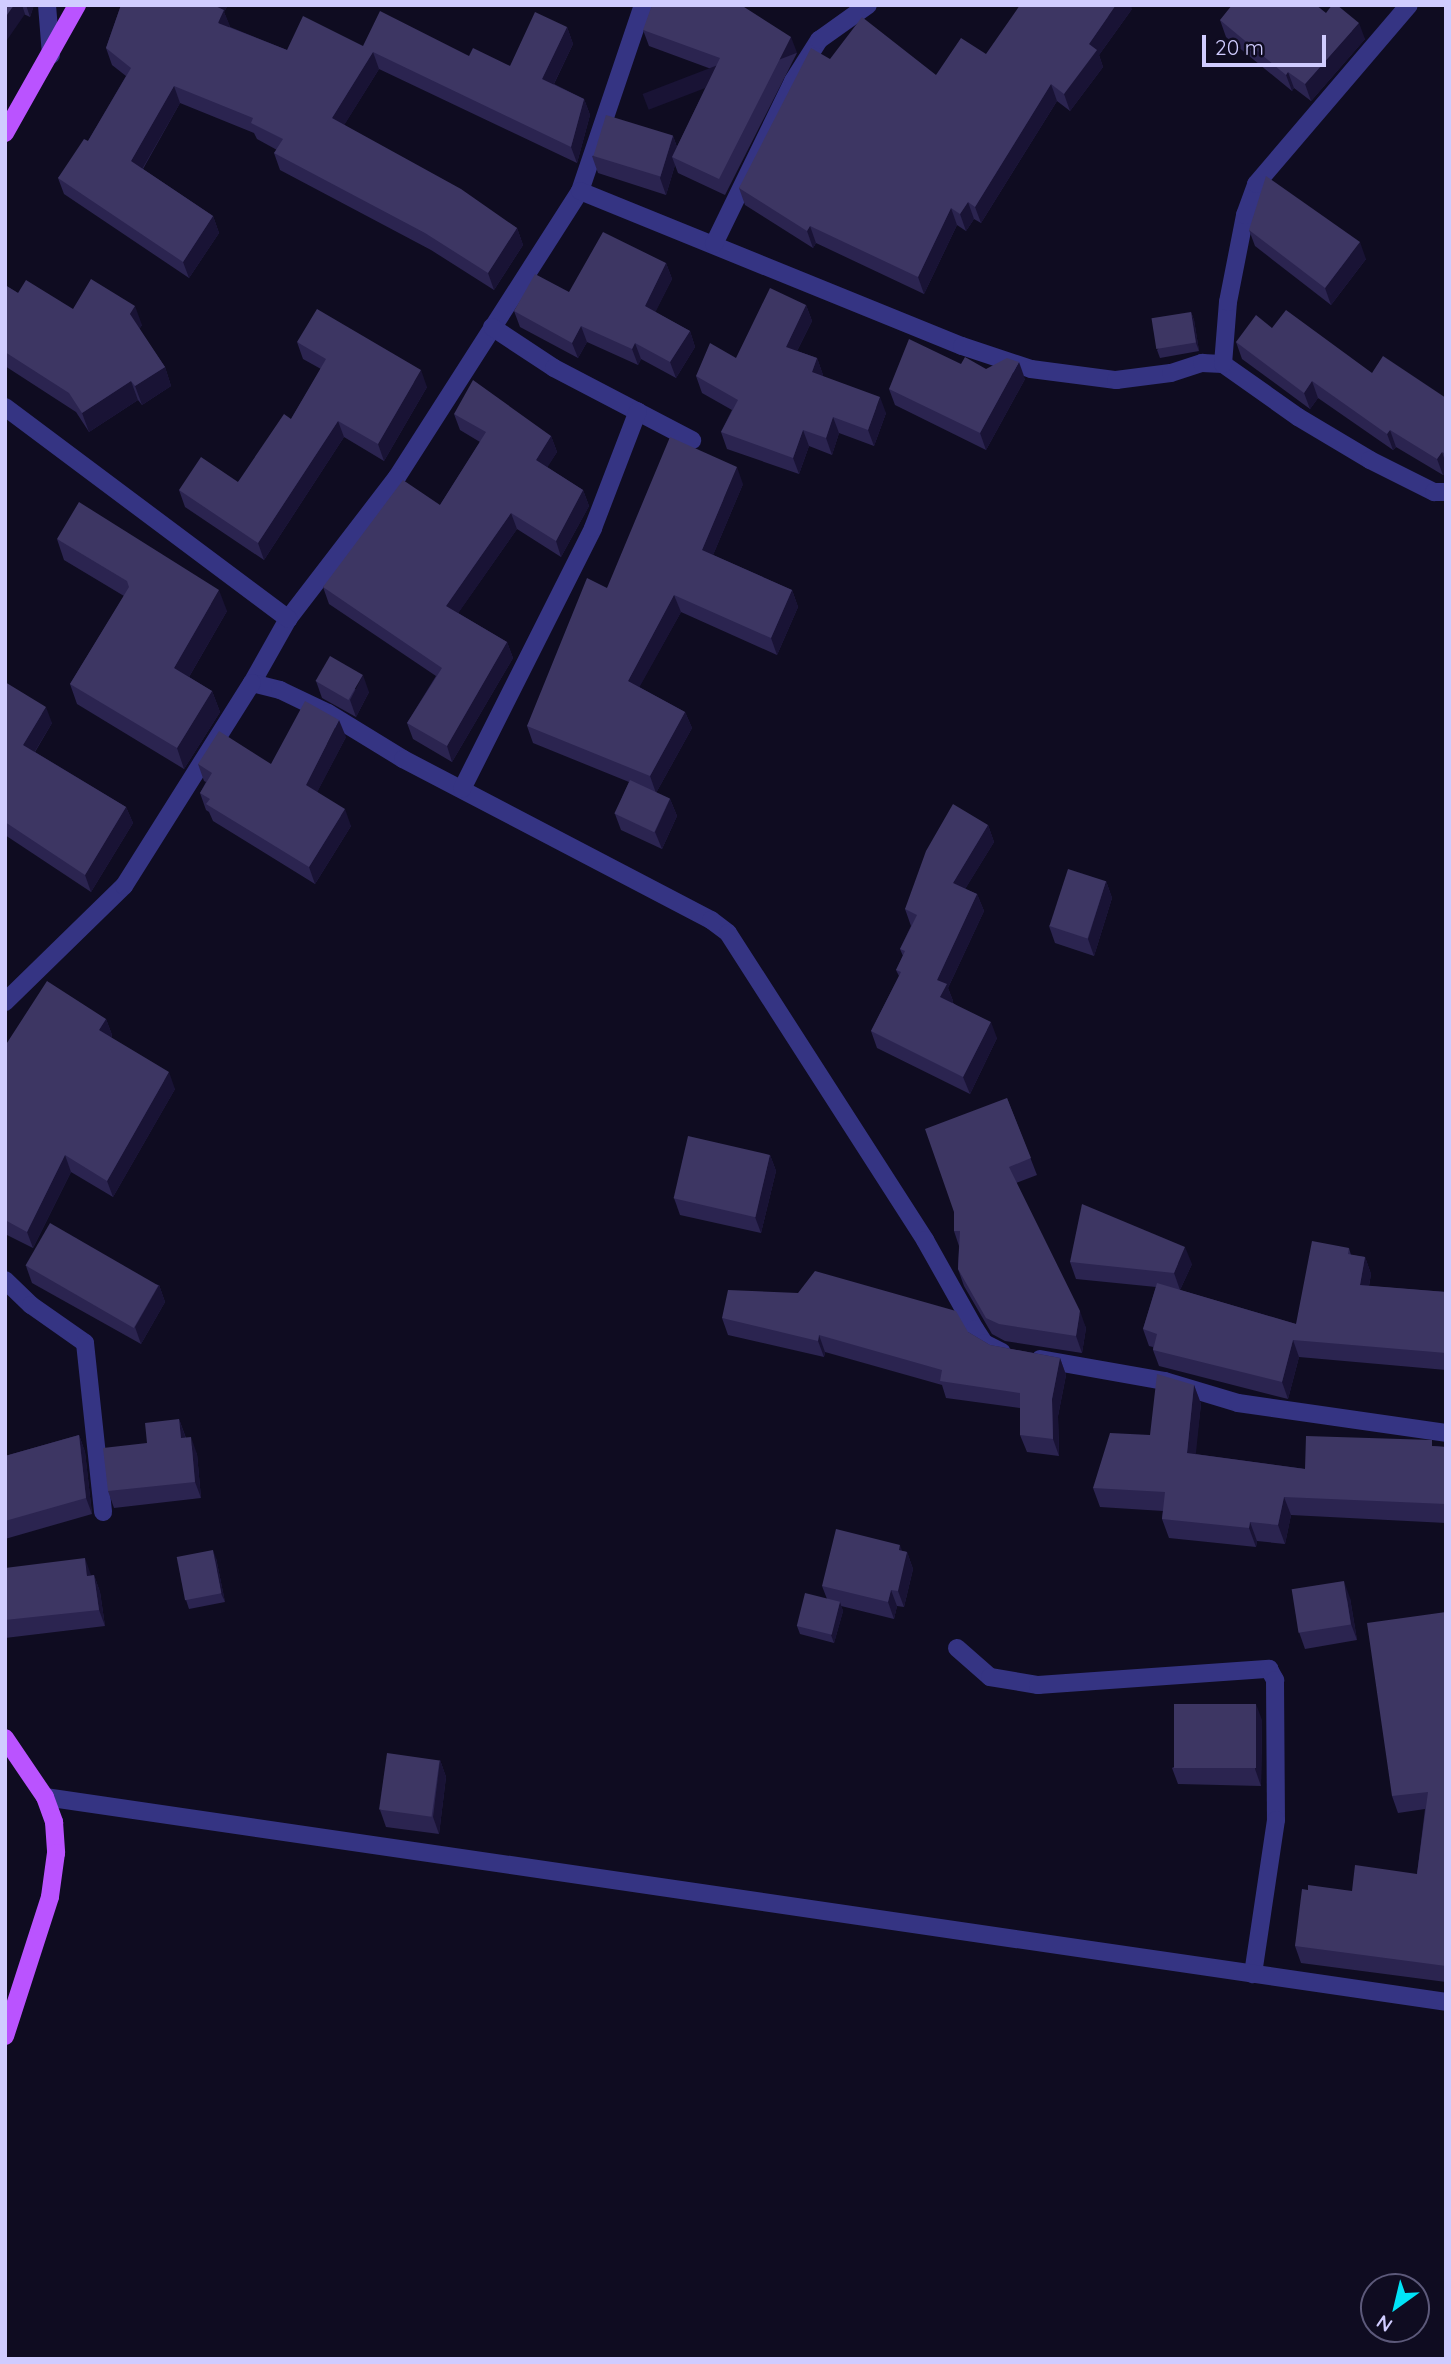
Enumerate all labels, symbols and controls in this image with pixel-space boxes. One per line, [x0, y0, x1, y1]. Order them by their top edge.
scale bar [1206, 21, 1330, 65]
text: 20 m [1215, 34, 1264, 60]
north arrow [1360, 2273, 1430, 2343]
text: N [1372, 2310, 1397, 2338]

